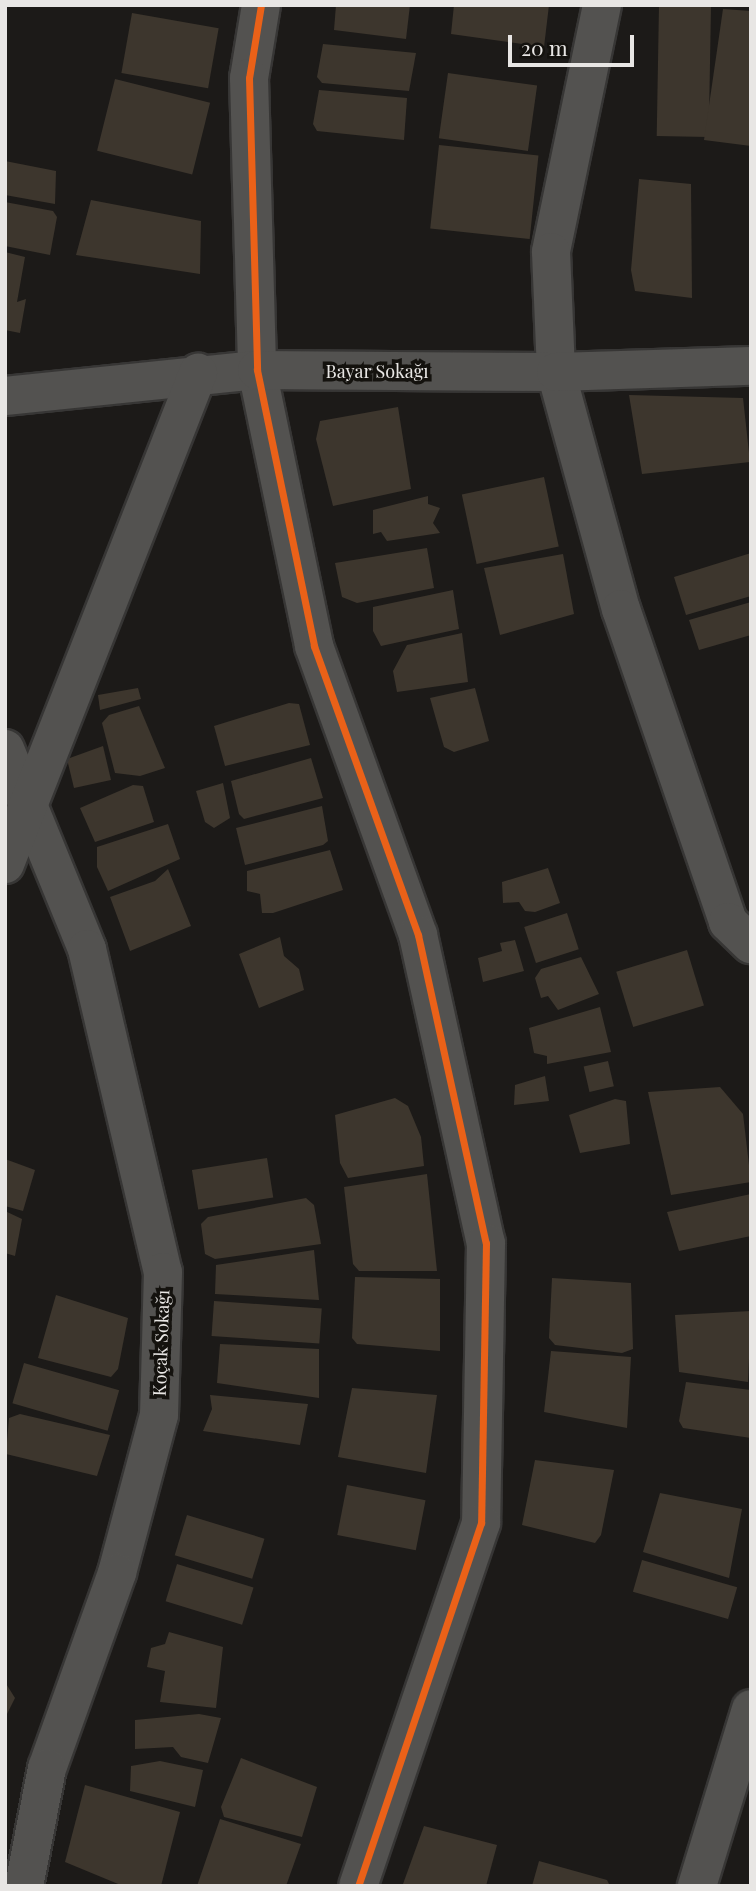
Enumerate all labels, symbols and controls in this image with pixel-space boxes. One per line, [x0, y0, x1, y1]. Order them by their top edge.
scale bar [511, 21, 637, 65]
text: 20 m [521, 33, 568, 61]
street label: Bayar Sokağı [325, 360, 429, 382]
street label: Koçak Sokağı [148, 1289, 174, 1397]

